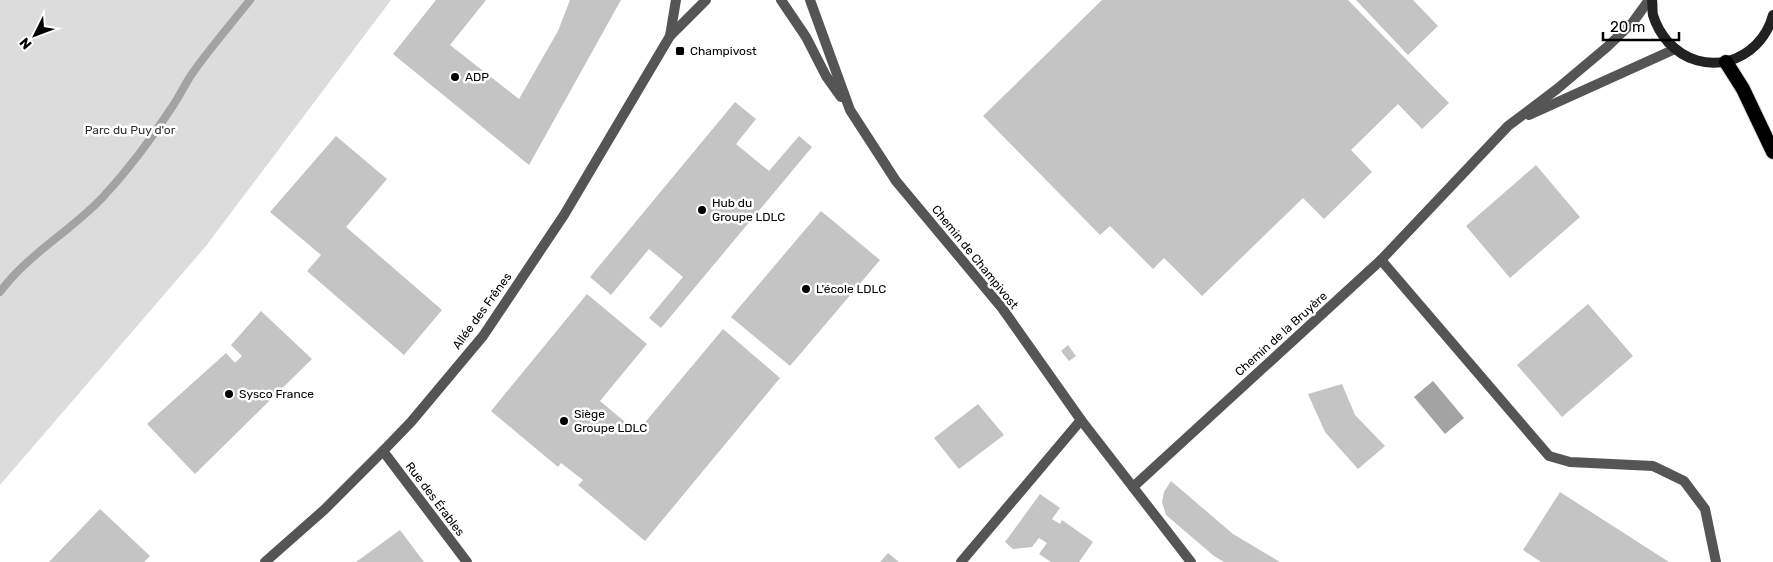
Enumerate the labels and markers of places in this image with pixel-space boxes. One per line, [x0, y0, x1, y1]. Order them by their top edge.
place label: Champivost [690, 44, 757, 58]
marker: Champivost [674, 45, 686, 57]
place label: ADP [465, 70, 489, 84]
marker: ADP [449, 71, 461, 83]
place label: Hub du Groupe LDLC [712, 196, 785, 224]
marker: Hub du Groupe LDLC [696, 204, 708, 216]
place label: L'école LDLC [816, 282, 886, 296]
marker: L'école LDLC [800, 283, 812, 295]
place label: Sysco France [239, 387, 314, 401]
marker: Sysco France [223, 388, 235, 400]
place label: Siège Groupe LDLC [574, 407, 647, 435]
marker: Siège Groupe LDLC [558, 415, 570, 427]

